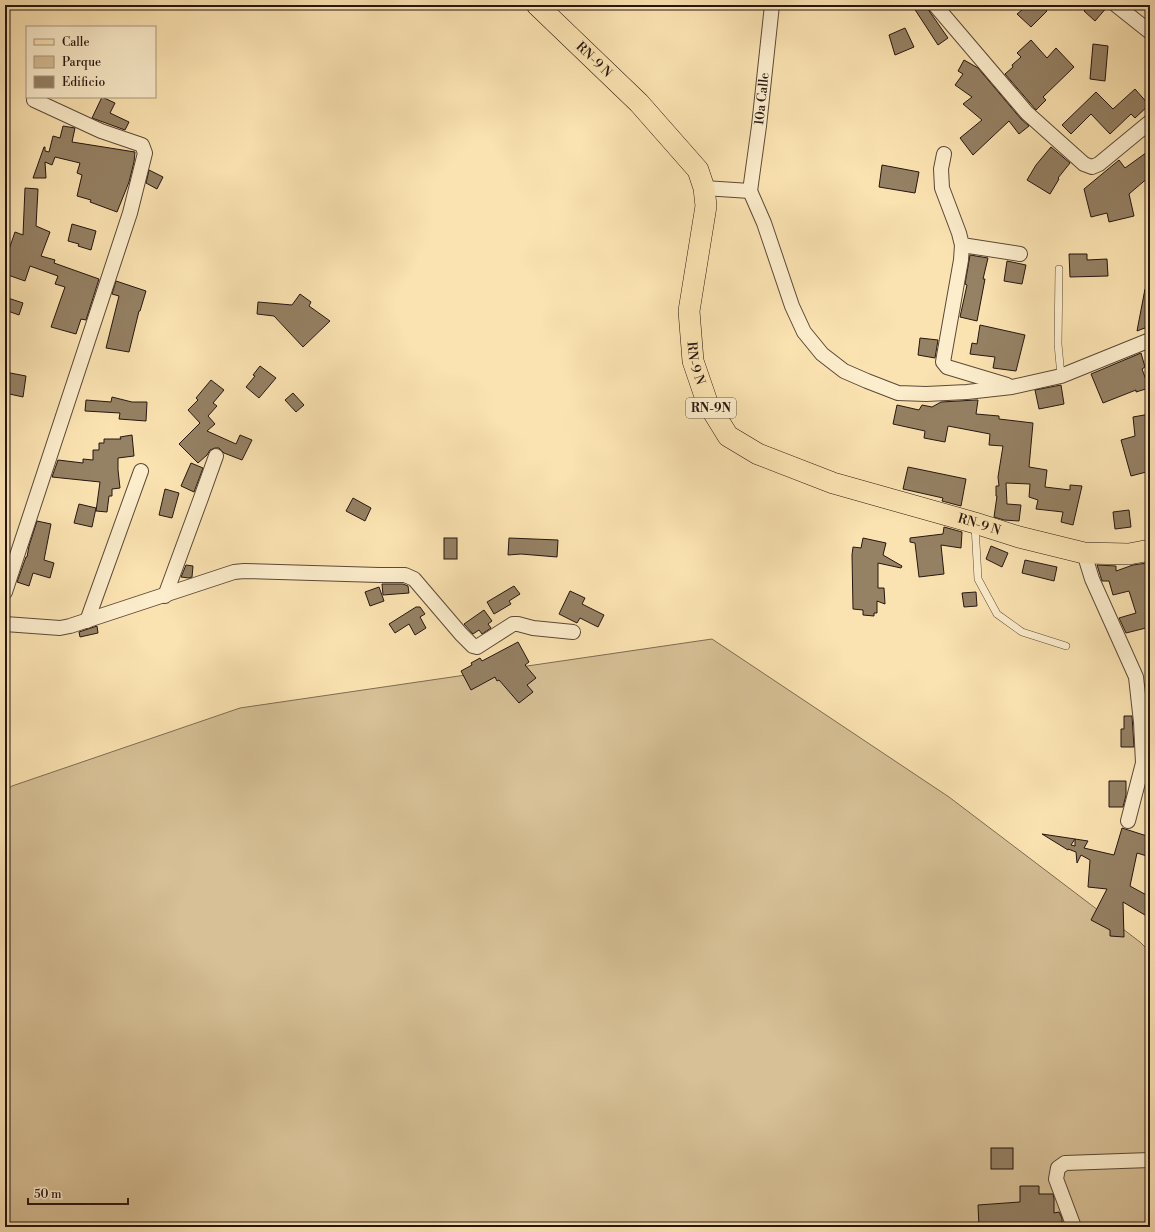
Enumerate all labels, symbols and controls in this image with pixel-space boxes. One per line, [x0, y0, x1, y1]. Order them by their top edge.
legend [26, 26, 156, 98]
text: Calle [62, 35, 89, 50]
street label: RN-9 N [573, 39, 616, 81]
text: Parque [62, 55, 101, 70]
street label: 10a Calle [751, 71, 773, 126]
text: Edificio [62, 75, 105, 90]
street label: RN-9 N [683, 341, 709, 387]
road number: RN-9N [686, 398, 736, 418]
street label: RN-9 N [956, 511, 1003, 539]
scale bar [28, 1180, 128, 1206]
text: 50 m [34, 1187, 62, 1202]

